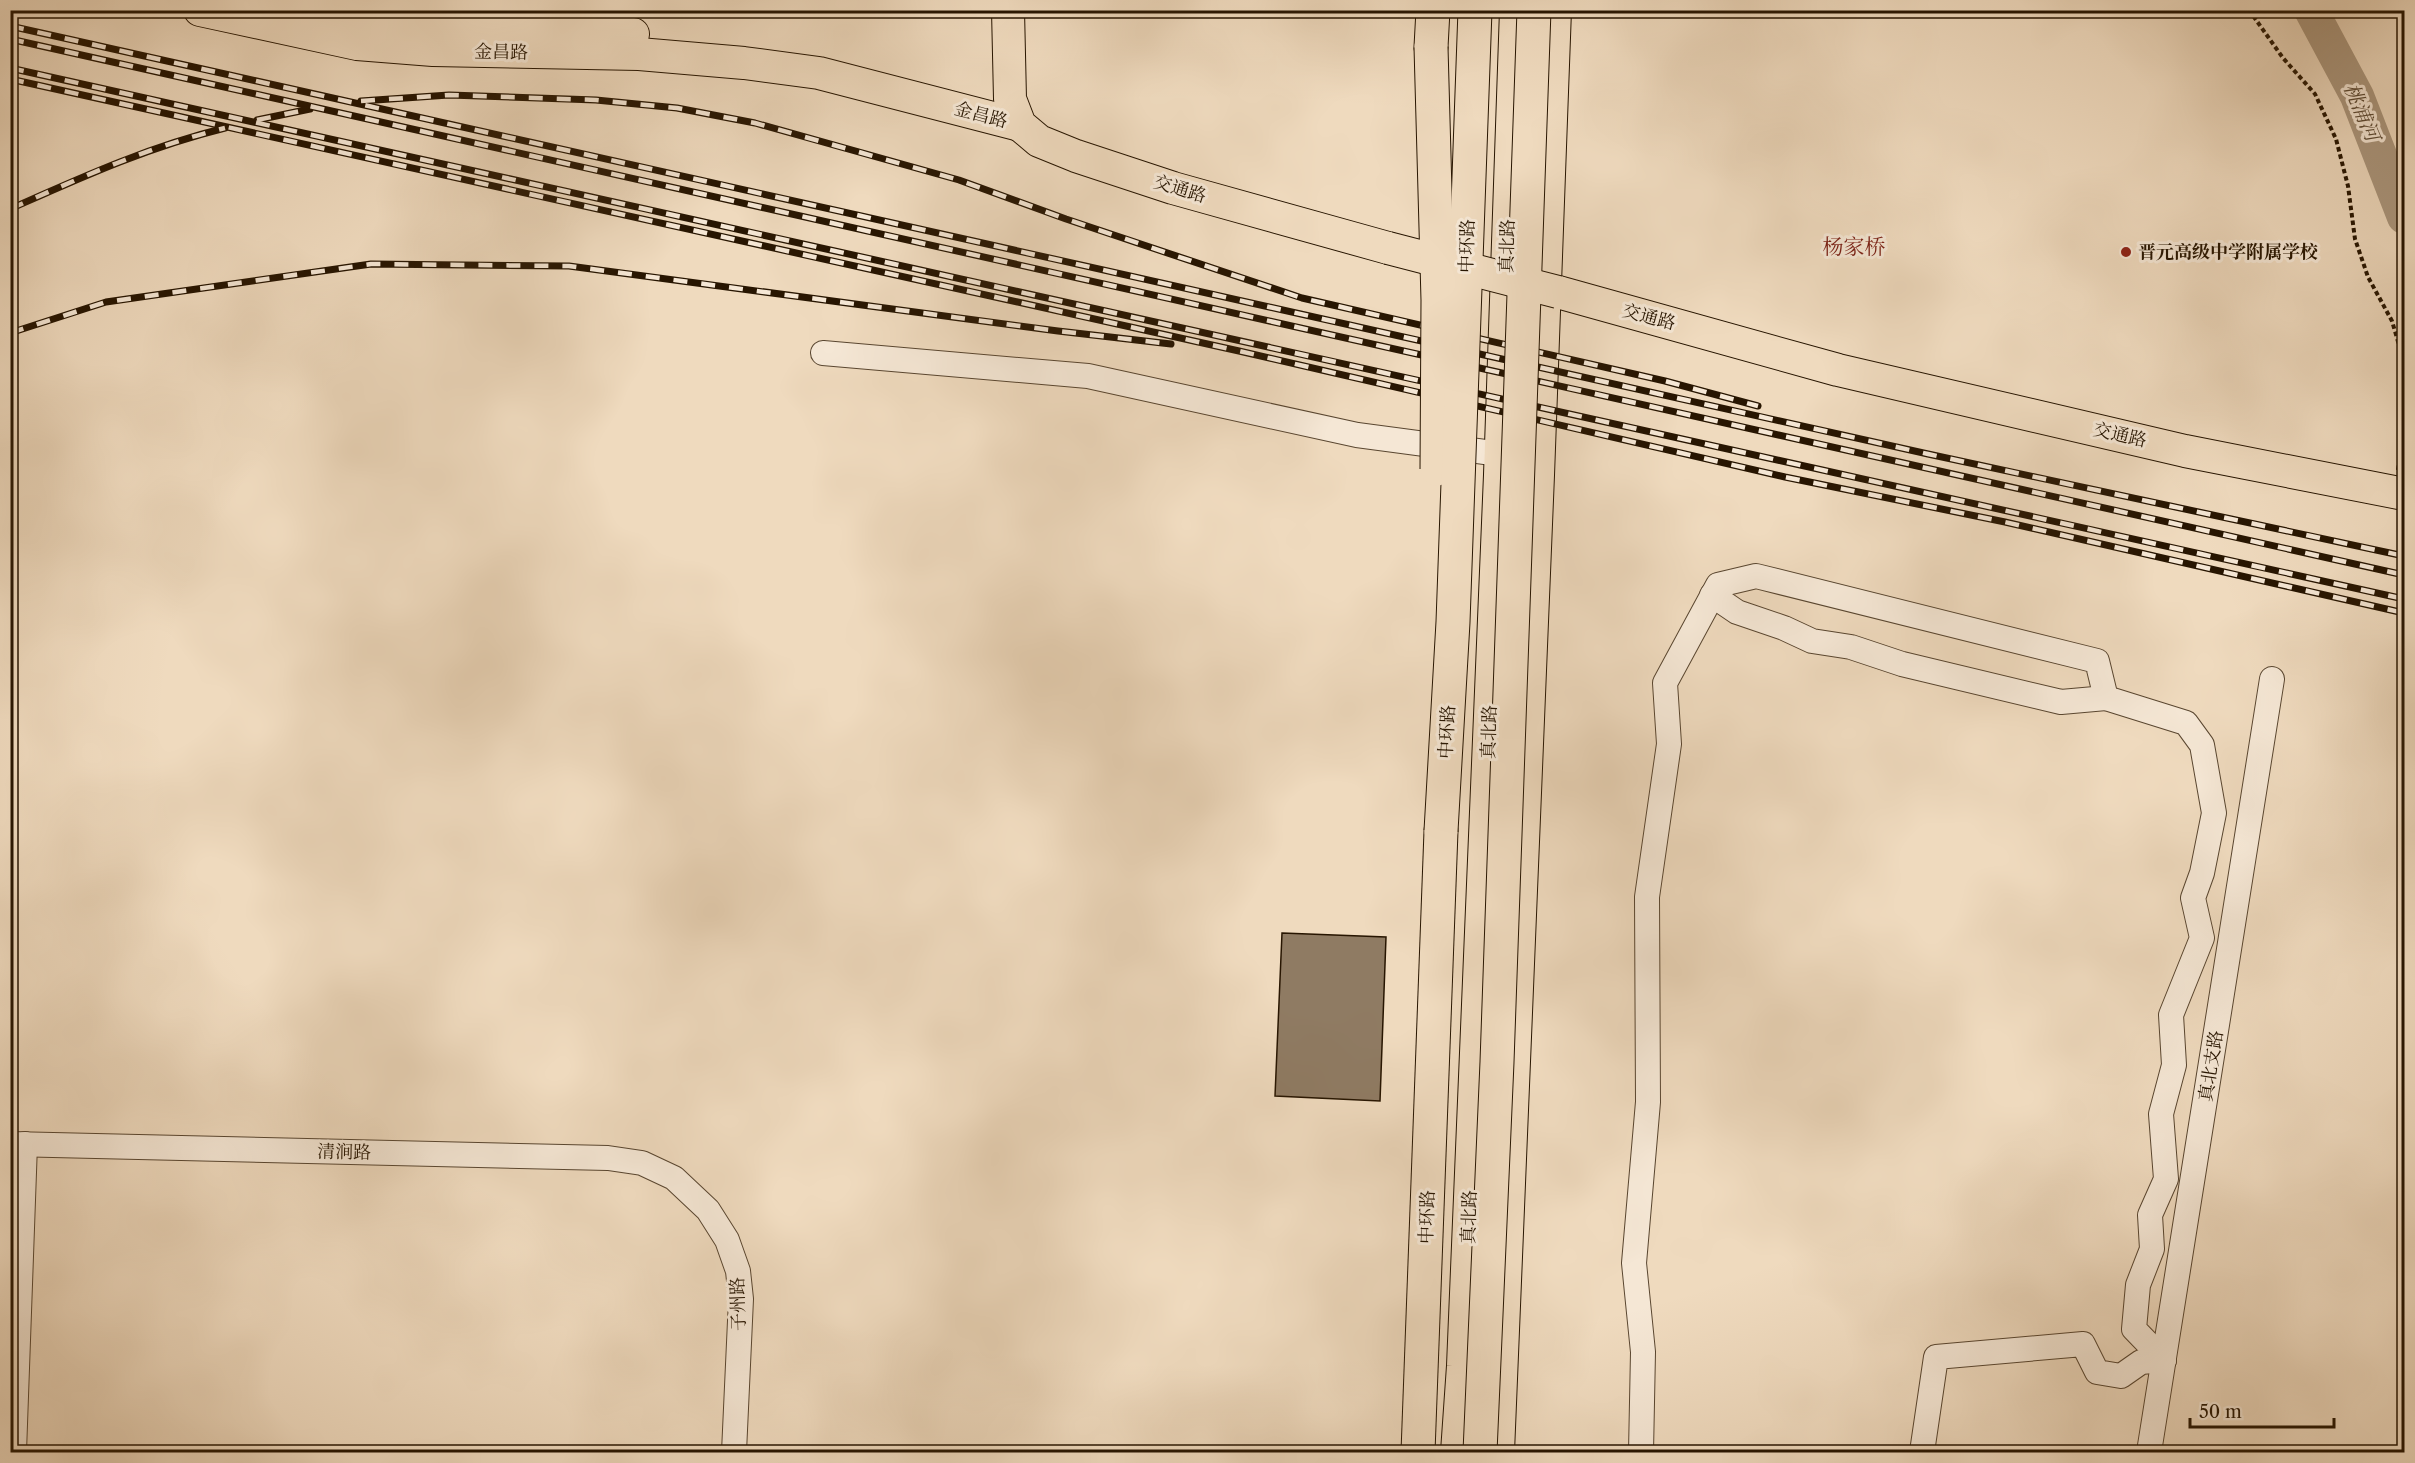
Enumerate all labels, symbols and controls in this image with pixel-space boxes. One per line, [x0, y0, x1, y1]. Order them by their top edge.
street label: 金昌路 [474, 41, 528, 63]
water label: 桃浦河 [2339, 80, 2386, 147]
street label: 金昌路 [952, 97, 1010, 133]
street label: 交通路 [1151, 171, 1209, 207]
street label: 中环路 [1455, 219, 1479, 273]
street label: 真北路 [1495, 219, 1519, 273]
district label: 杨家桥 [1823, 234, 1886, 259]
place label: 晋元高级中学附属学校 [2138, 241, 2318, 263]
marker: 晋元高级中学附属学校 [2119, 245, 2133, 259]
street label: 交通路 [1620, 299, 1678, 335]
street label: 交通路 [2091, 418, 2149, 452]
street label: 中环路 [1435, 704, 1459, 760]
street label: 真北路 [1477, 705, 1501, 759]
street label: 真北支路 [2195, 1029, 2227, 1103]
street label: 清涧路 [317, 1141, 371, 1163]
street label: 中环路 [1415, 1190, 1439, 1244]
street label: 真北路 [1457, 1190, 1481, 1244]
street label: 子州路 [726, 1277, 750, 1331]
scale bar [2190, 1391, 2334, 1429]
text: 50 m [2199, 1401, 2242, 1423]

